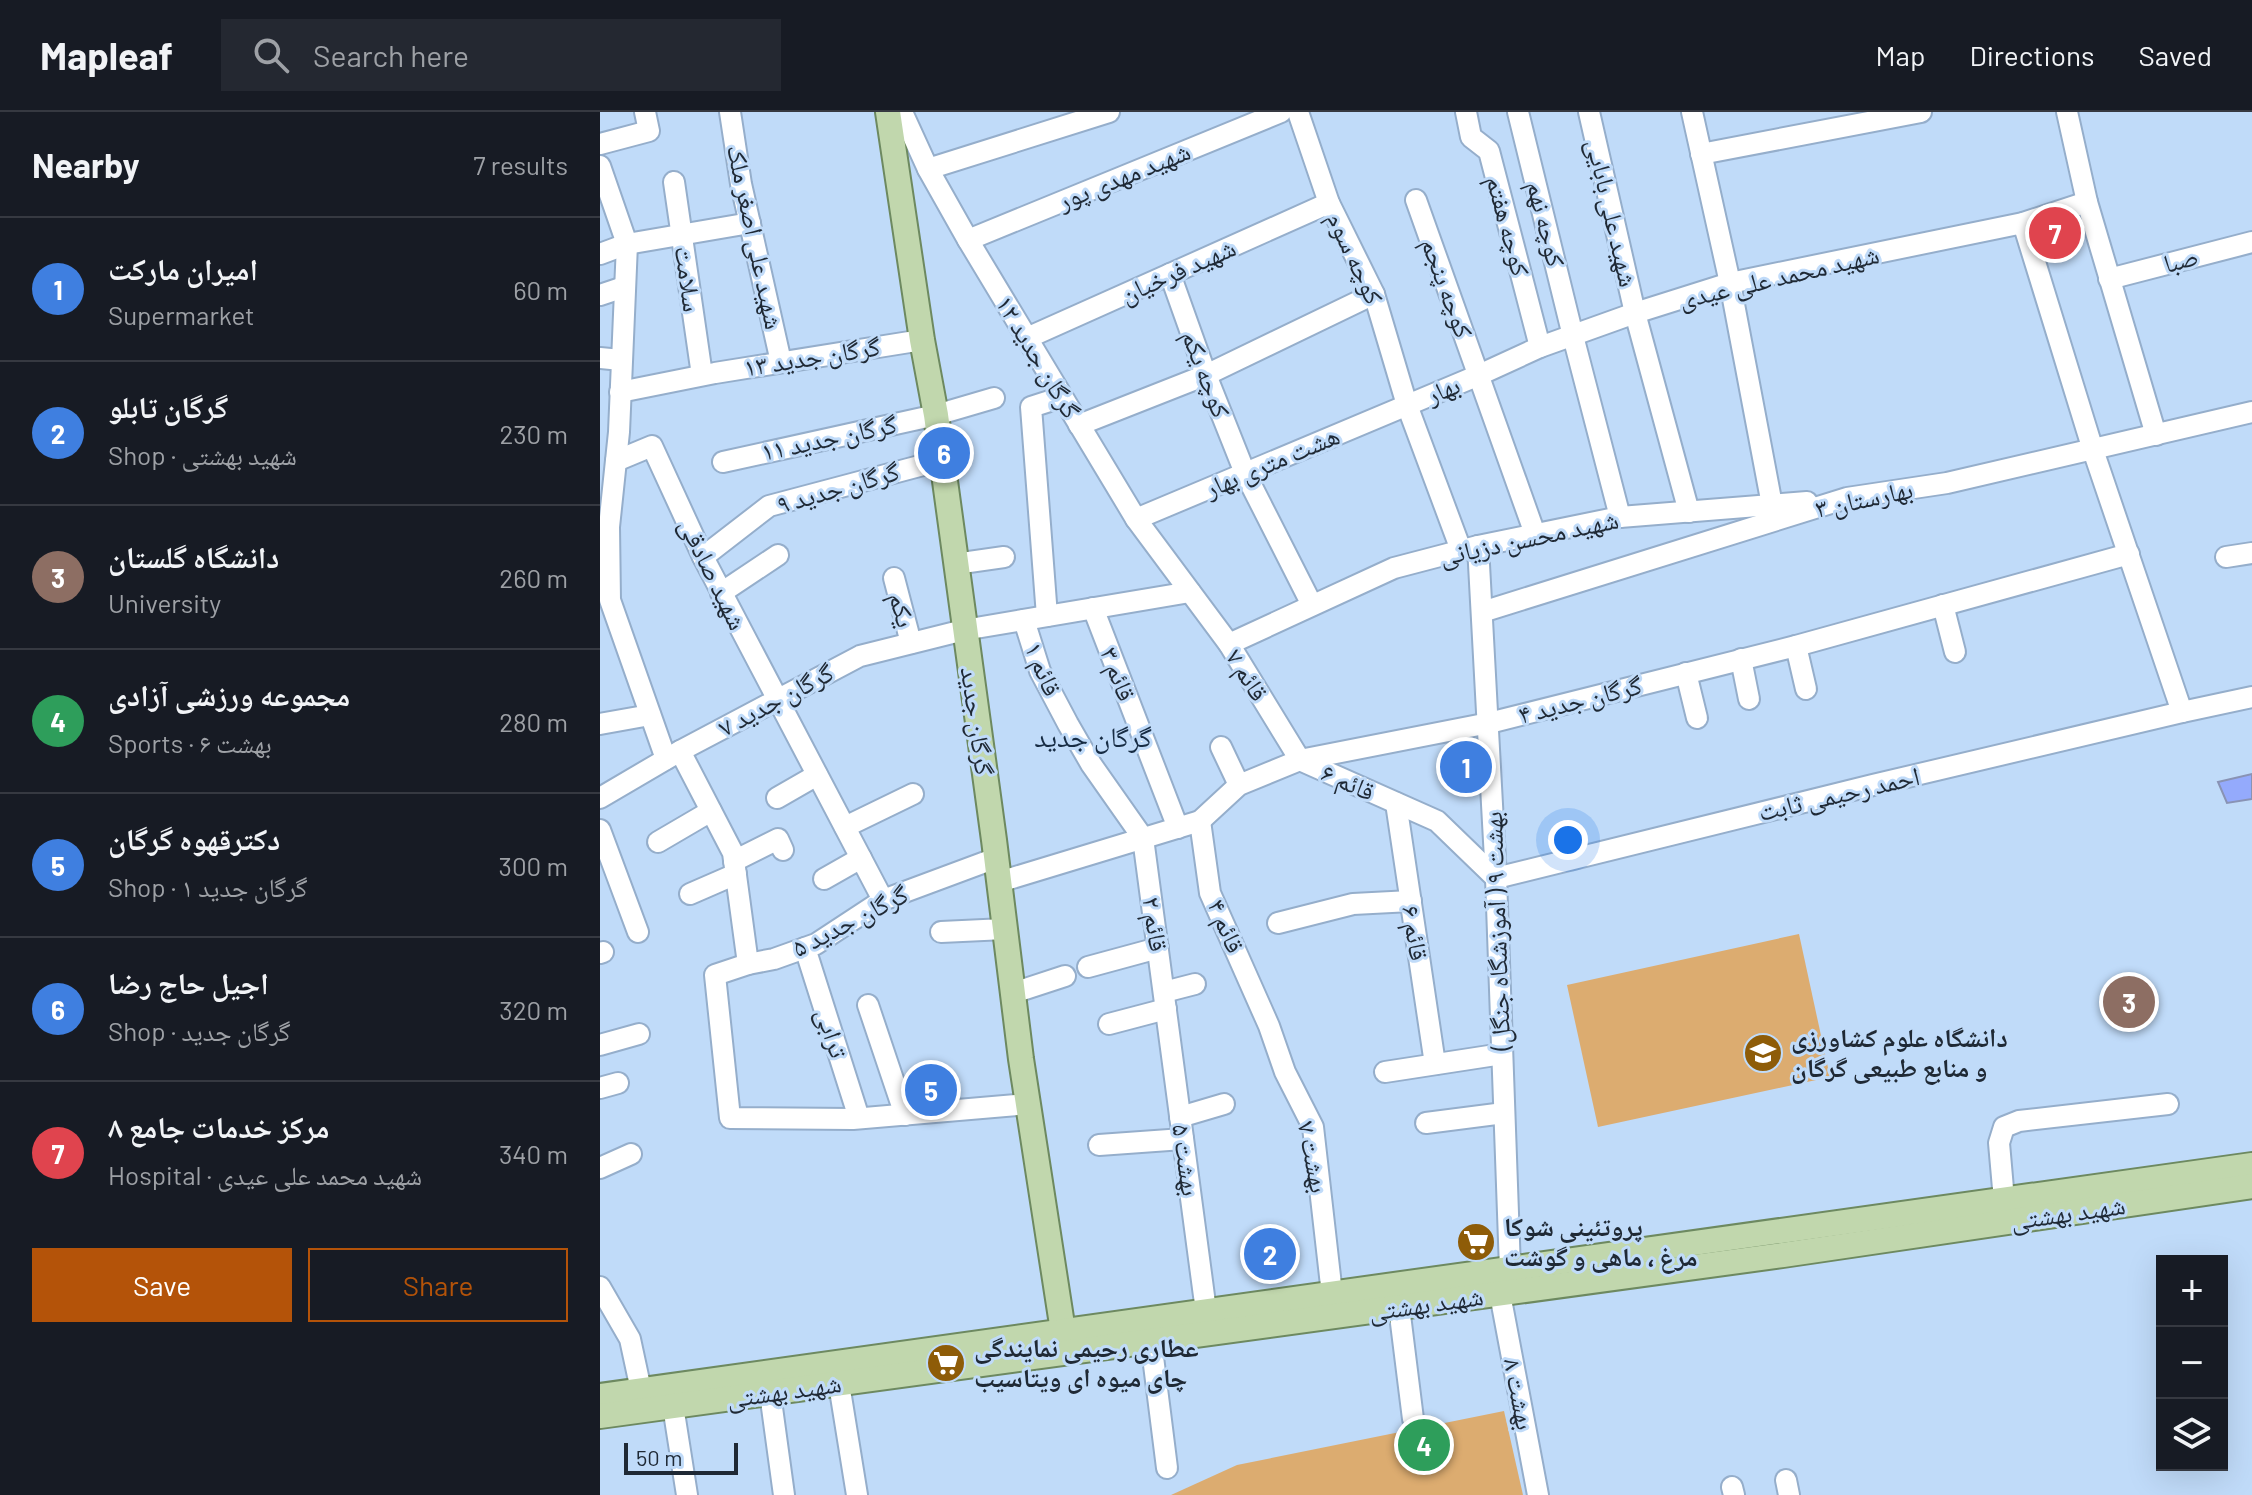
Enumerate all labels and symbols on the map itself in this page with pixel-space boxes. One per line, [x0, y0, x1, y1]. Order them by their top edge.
street label: شهید مهدی پور [1052, 134, 1195, 218]
street label: شهید علی بابایی [1579, 136, 1646, 290]
street label: شهید علی اصغر ملک [720, 142, 791, 332]
street label: کوچه هفتم [1478, 172, 1538, 280]
street label: کوچه نهم [1519, 178, 1573, 271]
pin: 7 [2029, 203, 2081, 263]
street label: کوچه سوم [1318, 206, 1391, 310]
street label: شهید فرخیان [1115, 230, 1241, 311]
street label: کوچه پنجم [1413, 233, 1481, 343]
street label: شهید محمد علی عیدی [1675, 237, 1882, 316]
street label: صبا [2160, 239, 2202, 279]
street label: سلامت [670, 244, 709, 314]
street label: گرگان جدید ۱۲ [989, 289, 1088, 424]
street label: کوچه یکم [1174, 325, 1238, 423]
street label: گرگان جدید ۱۳ [741, 329, 883, 384]
street label: بهار [1420, 368, 1464, 411]
street label: گرگان جدید ۱۱ [758, 407, 900, 468]
street label: هشت متری بهار [1198, 418, 1344, 505]
pin: 6 [918, 423, 970, 483]
street label: گرگان جدید ۹ [773, 454, 903, 521]
street label: بهارستان ۳ [1812, 472, 1916, 525]
street label: شهید محسن دزیانی [1436, 502, 1621, 573]
street label: شهید صادقی [672, 512, 755, 635]
street label: یکم [881, 589, 923, 631]
street label: ۱ قائم [1017, 637, 1069, 701]
street label: ۳ قائم [1092, 642, 1144, 706]
street label: ۷ قائم [1218, 643, 1276, 707]
street label: گرگان جدید ۷ [712, 655, 839, 744]
street label: گرگان جدید [954, 665, 1001, 778]
street label: گرگان جدید ۴ [1515, 668, 1645, 731]
district label: گرگان جدید [1034, 719, 1152, 754]
pin: 1 [1440, 737, 1492, 797]
street label: ۶ قائم [1316, 755, 1380, 809]
street label: احمد رحیمی ثابت [1755, 759, 1923, 828]
street label: بهشت ۹ ( آموزشگاه جنگل) [1476, 811, 1517, 1052]
your location [1548, 820, 1588, 860]
street label: گرگان جدید ۵ [786, 877, 914, 964]
street label: ۲ قائم [1134, 894, 1176, 954]
street label: قائم ۴ [1200, 894, 1252, 958]
street label: قائم ۶ [1394, 903, 1436, 963]
pin: 3 [2103, 972, 2155, 1032]
street label: ترابی [809, 1004, 856, 1062]
place label: دانشگاه علوم کشاورزی و منابع طبیعی گرگان [1791, 1021, 2008, 1085]
school or university icon: دانشگاه علوم کشاورزی و منابع طبیعی گرگان [1742, 1032, 1784, 1074]
pin: 5 [905, 1060, 957, 1120]
street label: بهشت ۷ [1292, 1118, 1337, 1195]
street label: بهشت ۵ [1166, 1122, 1208, 1198]
street label: شهید بهشتی [2008, 1188, 2127, 1237]
place label: پروتئینی شوکا مرغ‌ ، ماهی و گوشت [1504, 1210, 1698, 1274]
supermarket icon: پروتئینی شوکا مرغ‌ ، ماهی و گوشت [1455, 1221, 1497, 1263]
pin: 2 [1244, 1224, 1296, 1284]
street label: شهید بهشتی [1366, 1279, 1485, 1328]
place label: عطاری رحیمی نمایندگی چای میوه ای ویتاسیب [974, 1331, 1199, 1394]
supermarket icon: عطاری رحیمی نمایندگی چای میوه ای ویتاسیب [925, 1342, 967, 1384]
street label: ۸ بهشت [1498, 1355, 1543, 1432]
street label: شهید بهشتی [724, 1366, 843, 1415]
pin: 4 [1398, 1415, 1450, 1475]
scale bar [624, 1439, 738, 1475]

